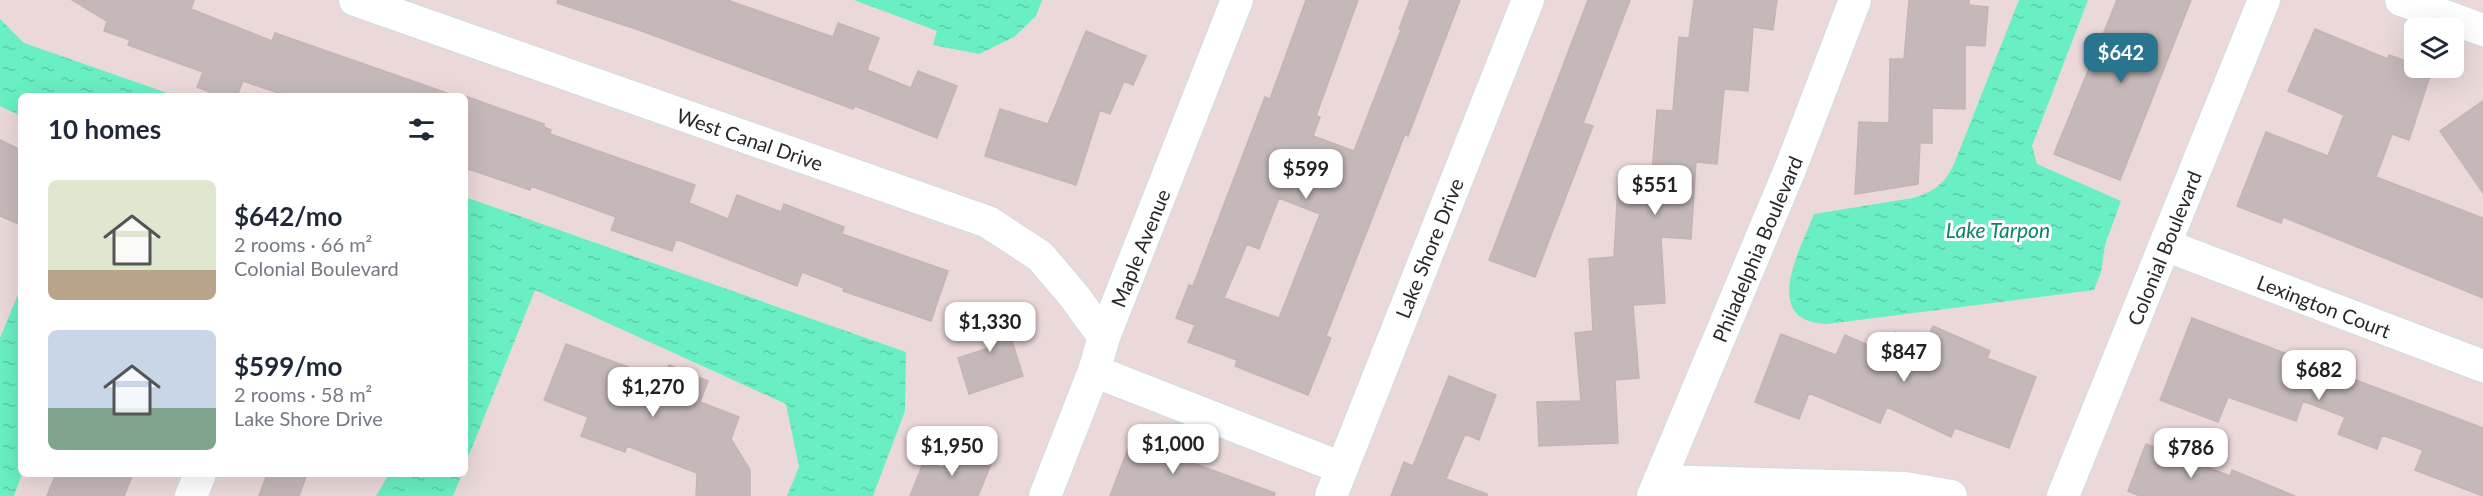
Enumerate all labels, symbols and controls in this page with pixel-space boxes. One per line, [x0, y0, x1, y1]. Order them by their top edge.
map controls [2404, 18, 2464, 78]
button: layers [2404, 18, 2464, 78]
pin: $642 [2085, 33, 2157, 84]
text: $642 [2098, 40, 2144, 64]
street label: West Canal Drive [674, 103, 826, 175]
text: 10 homes [48, 113, 161, 145]
icon: filters [405, 113, 438, 146]
pin: $599 [1270, 149, 1342, 200]
street label: Philadelphia Boulevard [1707, 152, 1807, 346]
text: $599 [1283, 156, 1329, 180]
pin: $551 [1619, 165, 1691, 216]
street label: Colonial Boulevard [2122, 167, 2206, 329]
text: $551 [1632, 172, 1678, 196]
street label: Lake Shore Drive [1390, 174, 1468, 322]
street label: Maple Avenue [1105, 185, 1175, 311]
text: $642/mo [234, 200, 342, 232]
icon: home [96, 204, 168, 276]
water label: Lake Tarpon [1946, 217, 2050, 242]
text: 2 rooms · 66 m² [234, 232, 372, 256]
text: Colonial Boulevard [234, 256, 399, 280]
street label: Lexington Court [2254, 270, 2394, 342]
pin: $1,330 [941, 302, 1039, 353]
text: $1,330 [959, 309, 1021, 333]
pin: $847 [1868, 332, 1940, 383]
text: $847 [1881, 339, 1927, 363]
text: $599/mo [234, 350, 342, 382]
pin: $682 [2283, 350, 2355, 401]
icon: home [96, 354, 168, 426]
text: $682 [2296, 357, 2342, 381]
pin: $1,270 [604, 367, 702, 418]
text: $1,270 [622, 374, 684, 398]
text: 2 rooms · 58 m² [234, 382, 372, 406]
text: Lake Shore Drive [234, 406, 383, 430]
pin: $1,000 [1124, 424, 1222, 475]
pin: $1,950 [903, 426, 1001, 477]
pin: $786 [2155, 428, 2227, 479]
text: $1,000 [1142, 431, 1204, 455]
text: $1,950 [921, 433, 983, 457]
text: $786 [2168, 435, 2214, 459]

